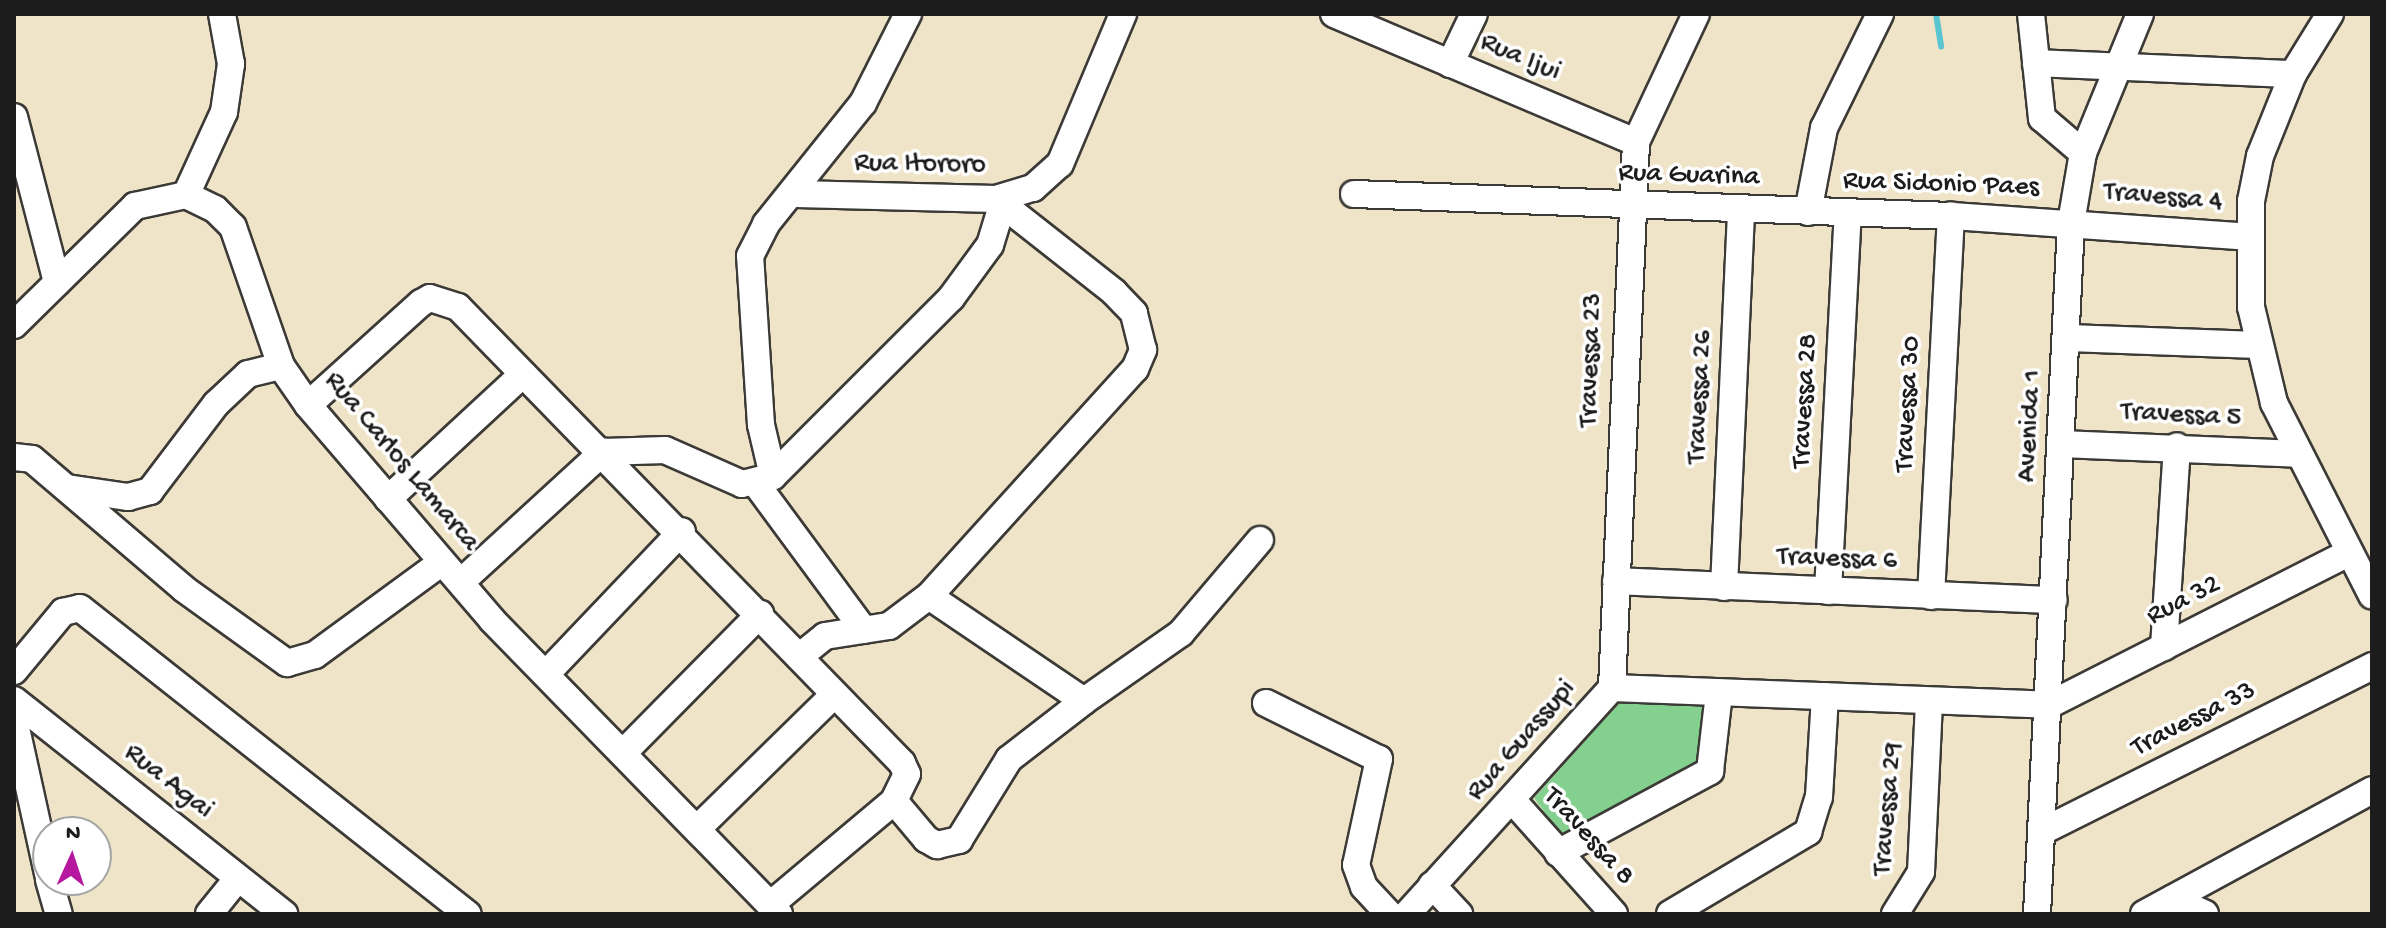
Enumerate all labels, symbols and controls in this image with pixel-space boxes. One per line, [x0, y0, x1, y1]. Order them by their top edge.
street label: Rua Ijui [1475, 26, 1565, 90]
street label: Rua Itororo [854, 147, 986, 183]
street label: Rua Guarina [1618, 157, 1760, 195]
street label: Rua Sidonio Paes [1842, 165, 2040, 205]
street label: Travessa 4 [2102, 176, 2224, 220]
street label: Travessa 23 [1573, 292, 1611, 428]
street label: Travessa 26 [1681, 329, 1721, 465]
street label: Travessa 28 [1786, 333, 1826, 469]
street label: Travessa 30 [1889, 335, 1929, 473]
street label: Rua Carlos Lamarca [316, 365, 486, 559]
street label: Avenida 1 [2011, 369, 2051, 483]
street label: Travessa 5 [2120, 396, 2242, 436]
street label: Travessa 6 [1776, 541, 1898, 579]
street label: Rua 32 [2142, 568, 2226, 634]
street label: Rua Guassupi [1460, 673, 1584, 809]
street label: Travessa 33 [2126, 674, 2262, 766]
street label: Rua Agai [117, 737, 219, 827]
street label: Travessa 29 [1866, 741, 1912, 877]
street label: Travessa 8 [1535, 781, 1641, 893]
north arrow [32, 816, 112, 896]
text: N [65, 821, 81, 847]

